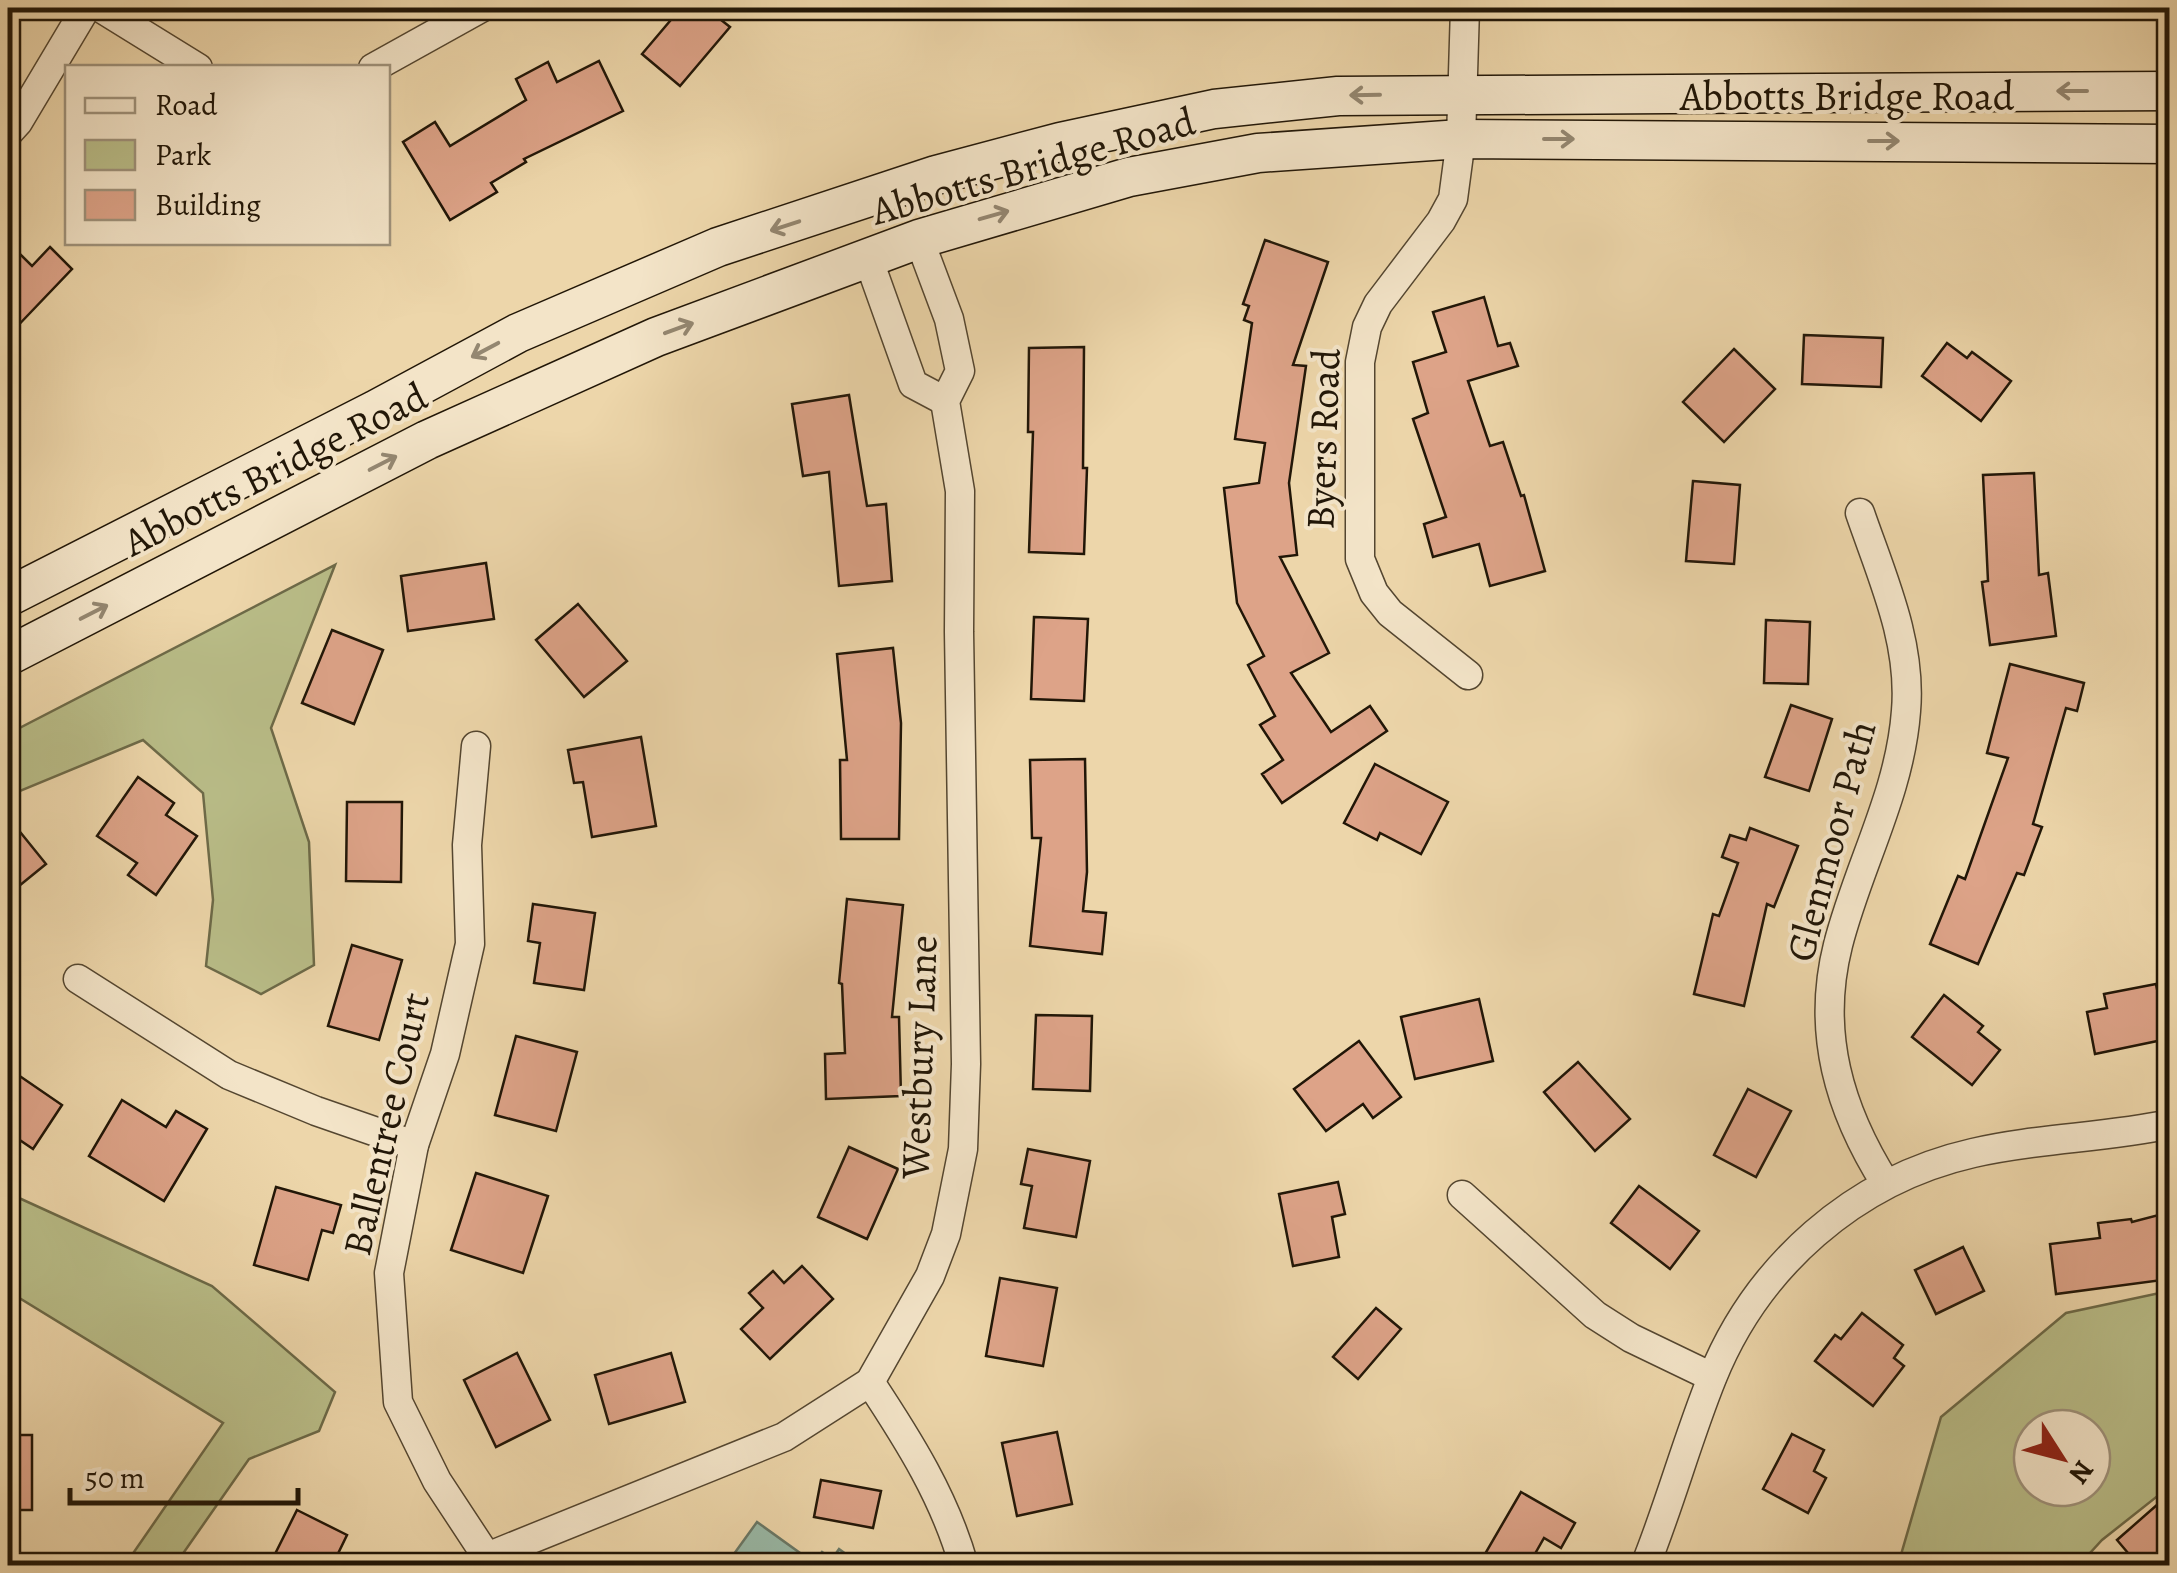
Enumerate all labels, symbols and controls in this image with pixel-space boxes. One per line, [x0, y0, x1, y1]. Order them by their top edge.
legend [65, 65, 390, 245]
street label: Abbotts Bridge Road [1679, 69, 2015, 124]
one-way arrow [2057, 82, 2090, 100]
text: Road [155, 85, 218, 125]
one-way arrow [1350, 86, 1382, 105]
street label: Abbotts Bridge Road [864, 93, 1202, 239]
one-way arrow [1542, 130, 1574, 148]
one-way arrow [1867, 132, 1899, 151]
text: Park [155, 135, 211, 175]
text: Building [155, 185, 261, 225]
one-way arrow [978, 204, 1010, 223]
one-way arrow [769, 218, 801, 236]
one-way arrow [662, 318, 693, 336]
one-way arrow [471, 341, 501, 361]
street label: Byers Road [1292, 347, 1354, 531]
street label: Abbotts Bridge Road [113, 368, 437, 570]
one-way arrow [368, 453, 397, 472]
one-way arrow [79, 602, 109, 621]
street label: Glenmoor Path [1773, 715, 1889, 967]
street label: Westbury Lane [887, 934, 951, 1181]
street label: Ballentree Court [329, 987, 443, 1261]
north arrow [2012, 1408, 2112, 1508]
scale bar [70, 1443, 298, 1505]
text: N [2060, 1453, 2103, 1492]
text: 50 m [85, 1458, 145, 1498]

